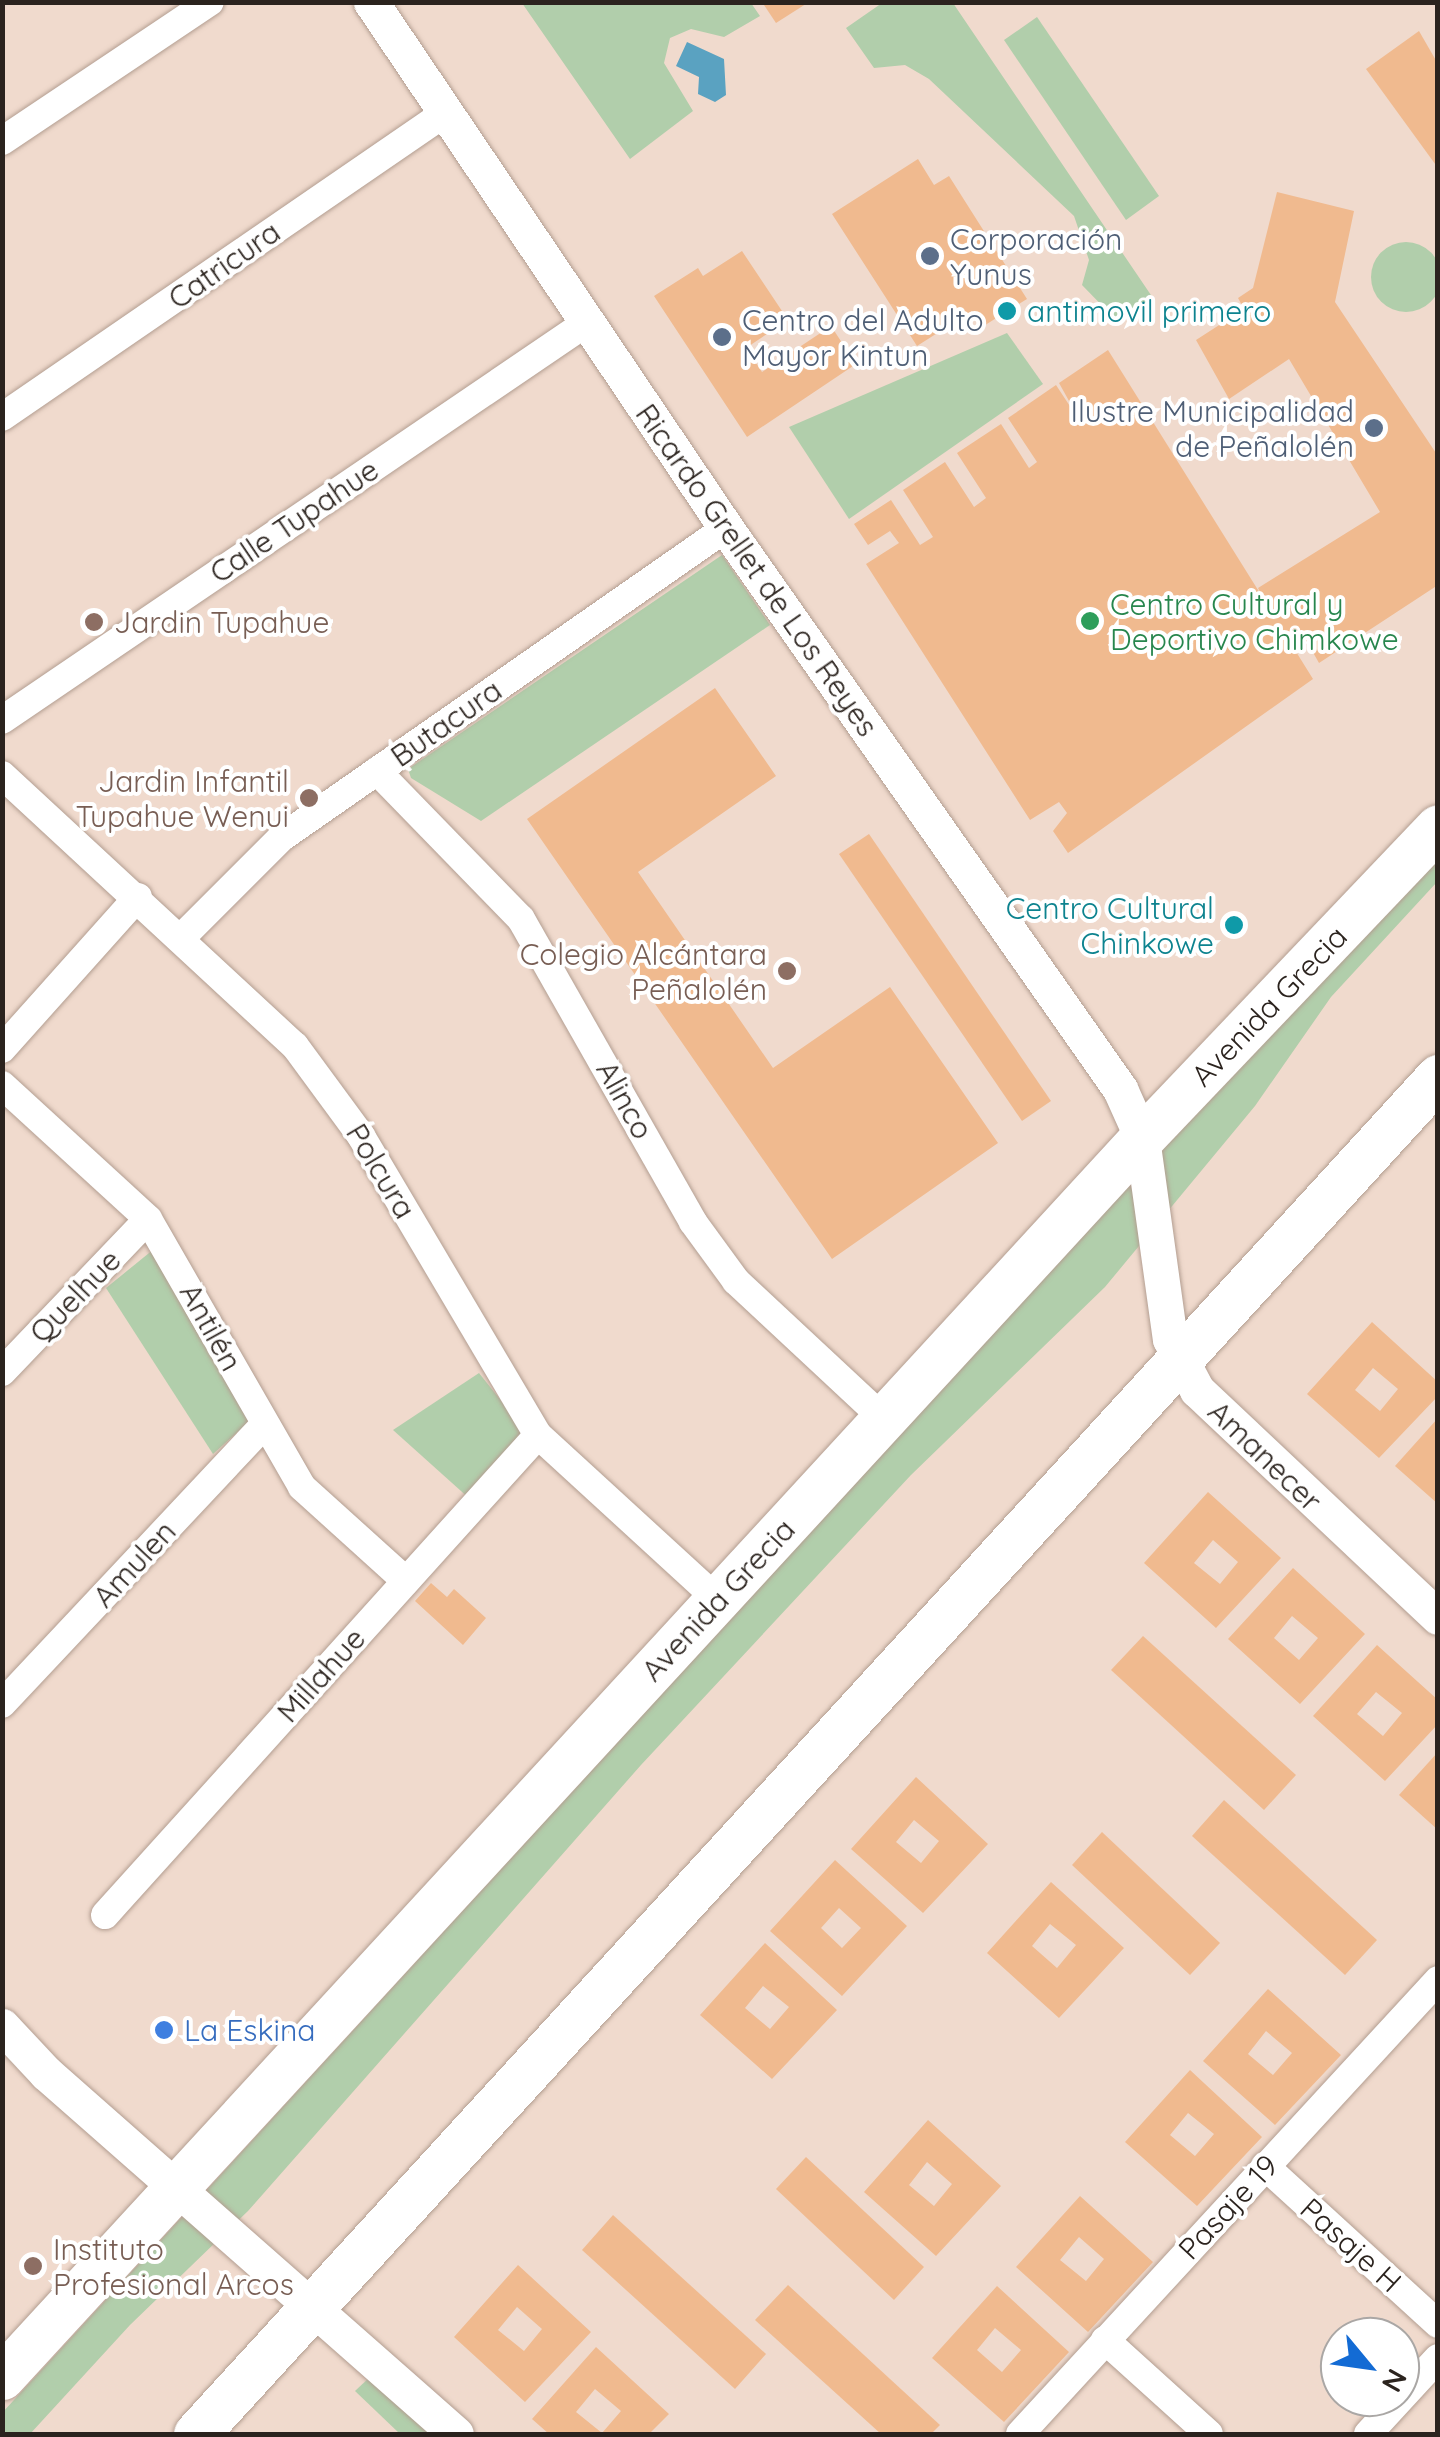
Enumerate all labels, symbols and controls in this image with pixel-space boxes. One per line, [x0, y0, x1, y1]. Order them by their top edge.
street label: Catricura [161, 214, 287, 316]
place label: Corporación Yunus [950, 221, 1122, 292]
marker: Corporación Yunus [919, 245, 941, 267]
place label: antimovil primero [1027, 293, 1271, 329]
marker: antimovil primero [996, 300, 1018, 322]
place label: Centro del Adulto Mayor Kintun [742, 302, 984, 372]
marker: Centro del Adulto Mayor Kintun [711, 326, 733, 348]
place label: Ilustre Municipalidad de Peñalolén [1071, 393, 1354, 464]
street label: Ricardo Grellet de Los Reyes [628, 397, 886, 743]
marker: Ilustre Municipalidad de Peñalolén [1363, 417, 1385, 439]
street label: Calle Tupahue [203, 451, 385, 591]
place label: Centro Cultural y Deportivo Chimkowe [1110, 586, 1399, 656]
place label: Jardin Tupahue [114, 604, 329, 640]
marker: Centro Cultural y Deportivo Chimkowe [1079, 610, 1101, 632]
marker: Jardin Tupahue [83, 611, 105, 633]
street label: Butacura [384, 672, 508, 774]
place label: Jardin Infantil Tupahue Wenui [75, 763, 289, 834]
marker: Jardin Infantil Tupahue Wenui [298, 787, 320, 809]
place label: Centro Cultural Chinkowe [1006, 890, 1214, 960]
marker: Centro Cultural Chinkowe [1223, 914, 1245, 936]
street label: Avenida Grecia [1184, 919, 1354, 1093]
place label: Colegio Alcántara Peñalolén [520, 936, 767, 1006]
marker: Colegio Alcántara Peñalolén [776, 960, 798, 982]
street label: Alinco [589, 1055, 661, 1145]
street label: Polcura [339, 1117, 423, 1225]
street label: Quelhue [22, 1242, 128, 1350]
street label: Antilén [172, 1277, 250, 1377]
street label: Amanecer [1201, 1393, 1329, 1519]
street label: Avenida Grecia [634, 1512, 802, 1688]
street label: Amulen [85, 1513, 183, 1615]
street label: Millahue [269, 1620, 373, 1730]
place label: La Eskina [184, 2012, 315, 2048]
marker: La Eskina [153, 2019, 175, 2041]
street label: Pasaje 19 [1171, 2147, 1285, 2267]
street label: Pasaje H [1293, 2190, 1409, 2300]
place label: Instituto Profesional Arcos [53, 2231, 294, 2302]
marker: Instituto Profesional Arcos [22, 2255, 44, 2277]
north arrow [1320, 2317, 1420, 2417]
text: N [1375, 2363, 1415, 2398]

